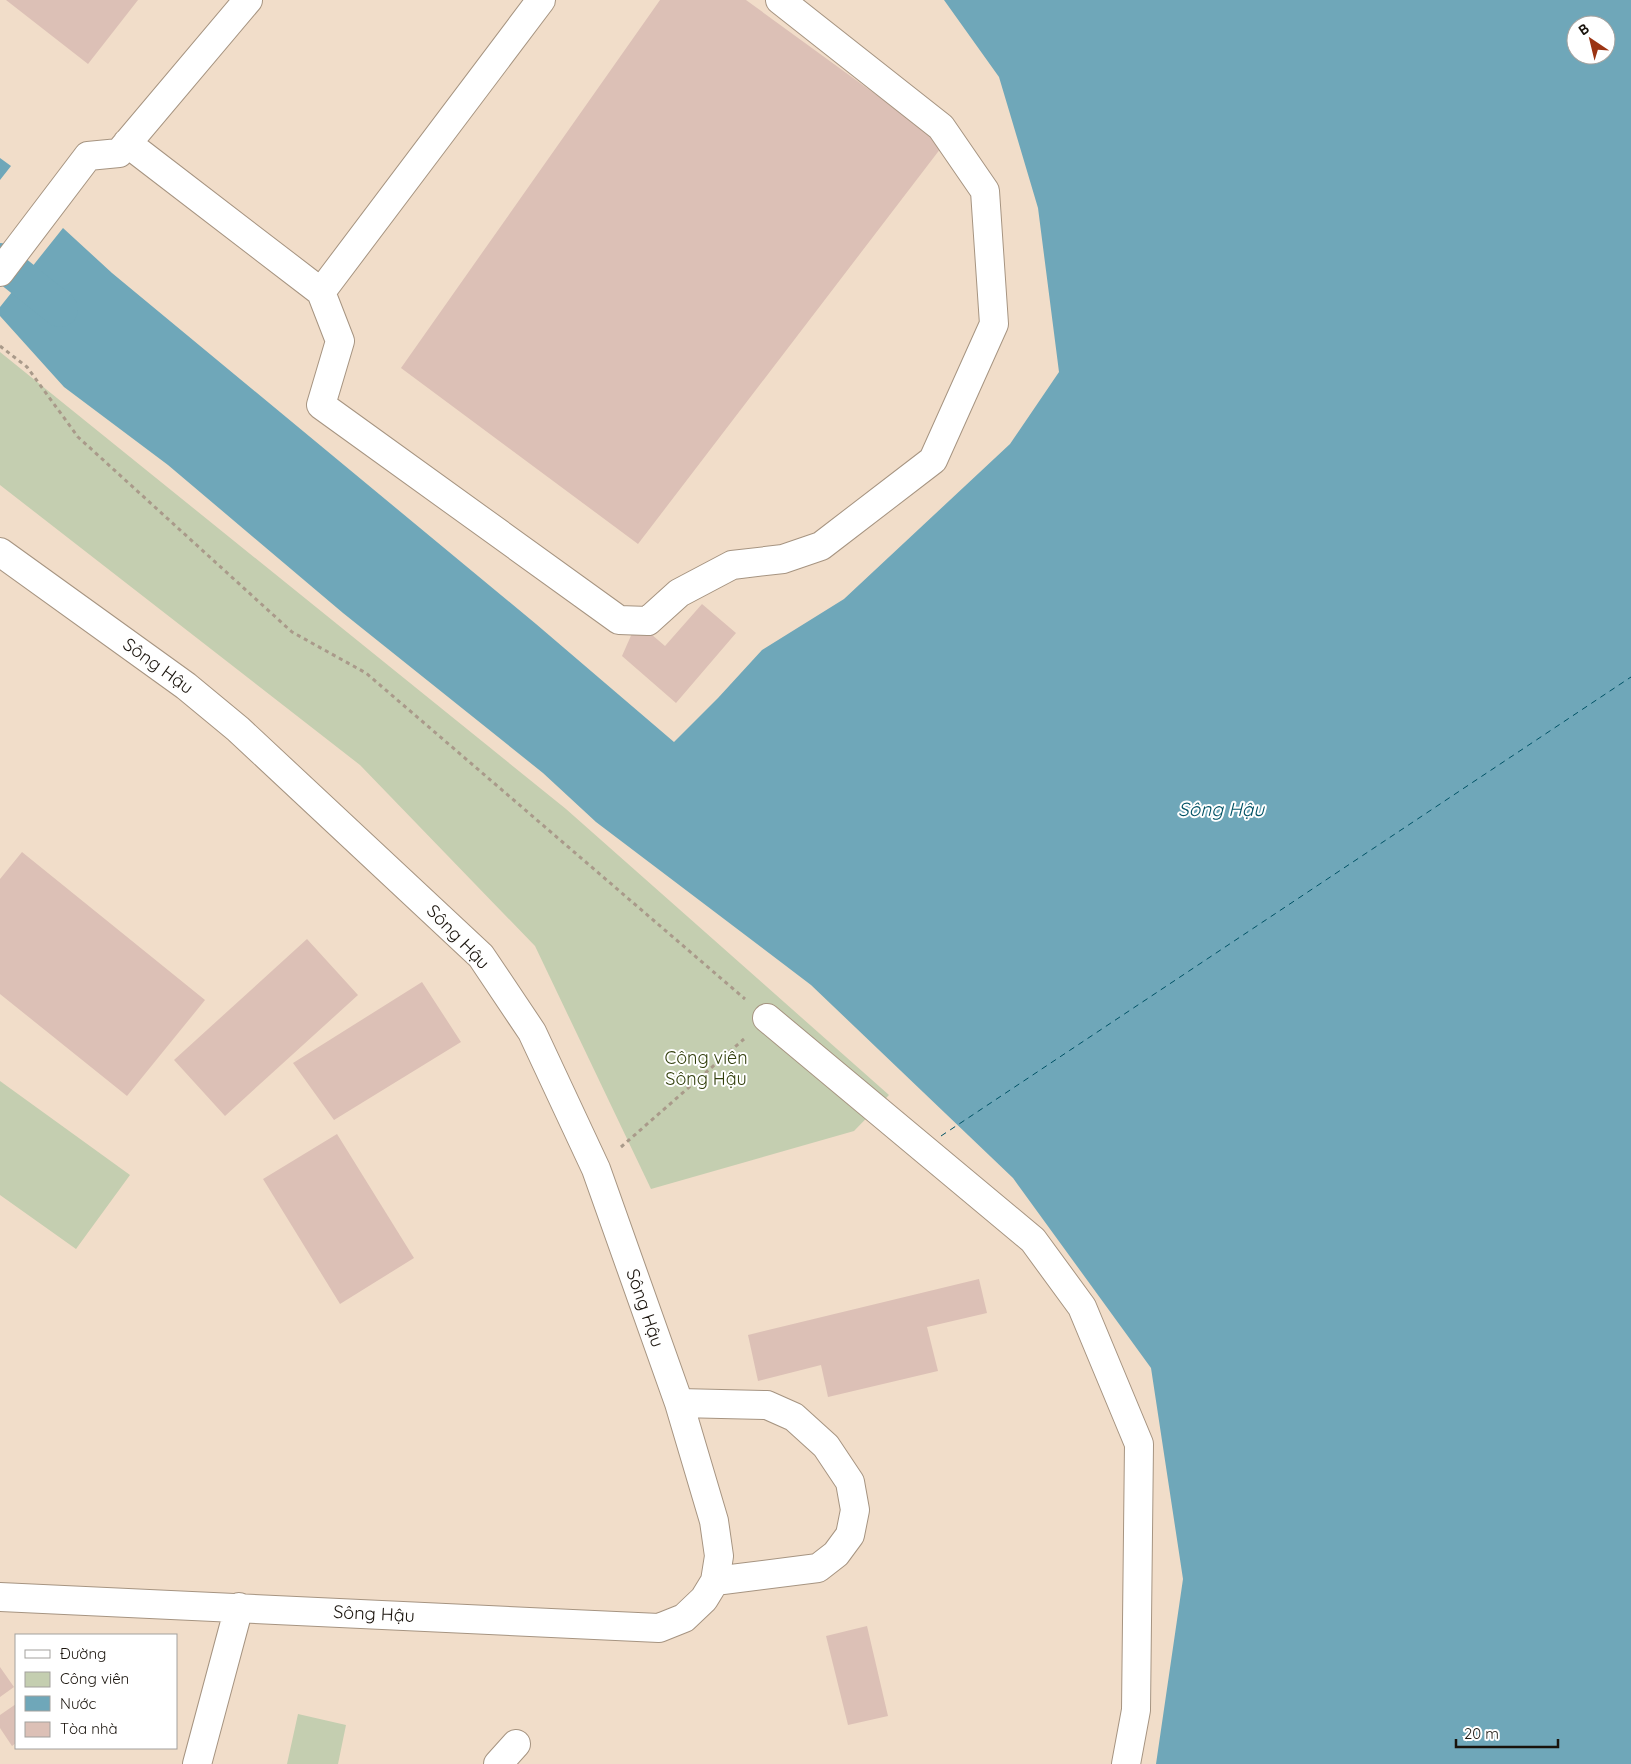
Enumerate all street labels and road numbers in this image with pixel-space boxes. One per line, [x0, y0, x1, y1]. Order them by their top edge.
street label: Sông Hậu [119, 632, 198, 699]
street label: Sông Hậu [422, 899, 495, 974]
street label: Sông Hậu [621, 1266, 670, 1350]
street label: Sông Hậu [333, 1600, 415, 1627]

